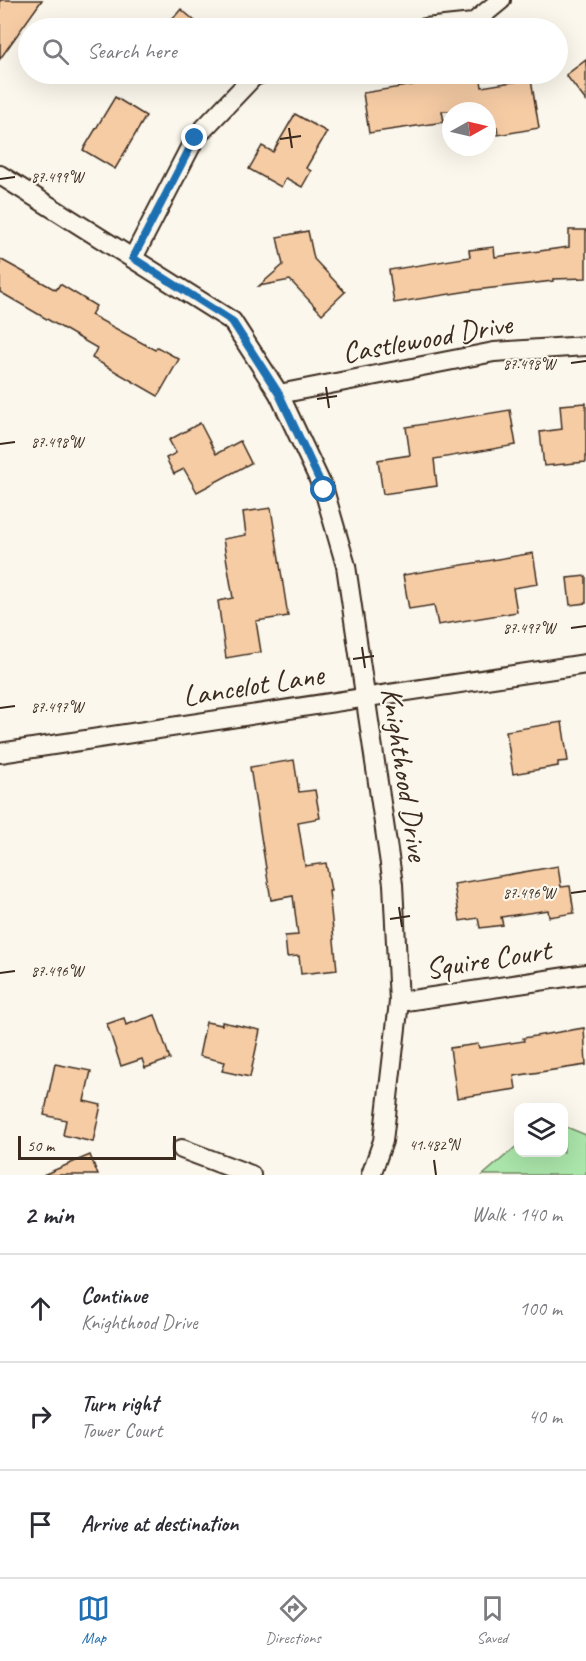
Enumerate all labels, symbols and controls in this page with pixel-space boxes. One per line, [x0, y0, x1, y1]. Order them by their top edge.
search box [18, 18, 568, 84]
icon: search [39, 35, 72, 68]
text: Search here [87, 37, 177, 65]
north arrow [442, 102, 496, 156]
route end [181, 124, 207, 150]
text: 87.499°W [31, 168, 86, 187]
street label: Castlewood Drive [339, 304, 517, 372]
text: 87.498°W [503, 355, 558, 374]
text: 87.498°W [31, 433, 86, 452]
route start [310, 476, 336, 502]
text: 87.497°W [503, 619, 558, 638]
street label: Lancelot Lane [180, 655, 328, 715]
street label: Knighthood Drive [373, 685, 438, 866]
text: 87.497°W [31, 698, 86, 717]
text: 87.496°W [503, 884, 558, 903]
street label: Squire Court [423, 930, 556, 988]
text: 87.496°W [31, 962, 86, 981]
map controls [514, 1103, 568, 1157]
button: layers [514, 1103, 568, 1157]
scale bar [18, 1133, 176, 1160]
text: 50 m [27, 1136, 54, 1156]
text: 41.482°N [409, 1136, 462, 1155]
text: 2 min [24, 1198, 74, 1231]
text: Walk · 140 m [472, 1202, 562, 1227]
text: Continue [81, 1282, 147, 1310]
icon: ahead [24, 1292, 57, 1325]
text: 100 m [519, 1296, 562, 1321]
text: Knighthood Drive [81, 1310, 198, 1335]
text: Turn right [81, 1390, 158, 1418]
icon: right [24, 1400, 57, 1433]
text: 40 m [528, 1404, 562, 1429]
text: Tower Court [81, 1418, 162, 1443]
icon: arrive [24, 1508, 57, 1541]
text: Arrive at destination [81, 1510, 238, 1538]
tab: Map [77, 1592, 110, 1648]
tab: Directions [265, 1592, 321, 1648]
tab: Saved [476, 1592, 509, 1648]

